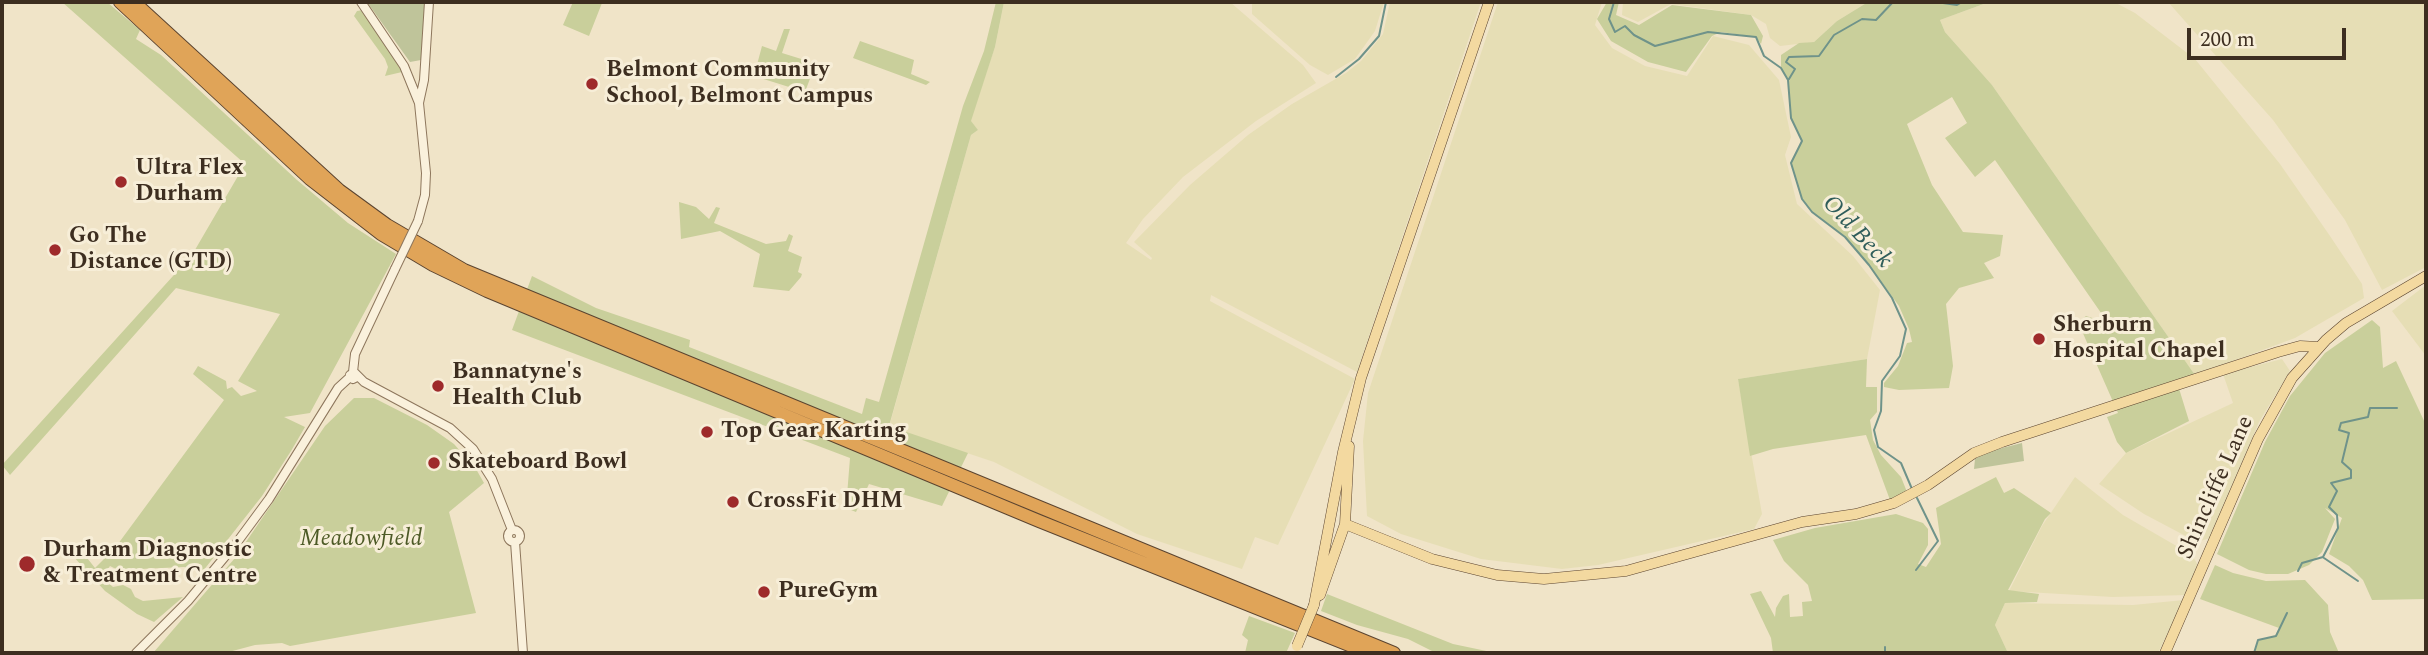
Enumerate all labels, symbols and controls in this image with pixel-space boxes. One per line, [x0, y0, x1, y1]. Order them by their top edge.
scale bar [2190, 14, 2349, 58]
text: 200 m [2200, 24, 2255, 56]
place label: Belmont Community School, Belmont Campus [606, 57, 873, 111]
marker: Belmont Community School, Belmont Campus [584, 76, 600, 92]
place label: Ultra Flex Durham [135, 155, 244, 209]
marker: Ultra Flex Durham [113, 174, 129, 190]
water label: Old Beck [1815, 190, 1897, 276]
place label: Go The Distance (GTD) [69, 223, 232, 277]
marker: Go The Distance (GTD) [47, 242, 63, 258]
place label: Sherburn Hospital Chapel [2053, 312, 2225, 366]
marker: Sherburn Hospital Chapel [2031, 331, 2047, 347]
place label: Bannatyne's Health Club [452, 359, 582, 413]
marker: Bannatyne's Health Club [430, 378, 446, 394]
street label: Shincliffe Lane [2173, 412, 2261, 564]
place label: Top Gear Karting [721, 418, 906, 446]
marker: Top Gear Karting [699, 424, 715, 440]
place label: Skateboard Bowl [448, 449, 627, 477]
marker: Skateboard Bowl [426, 455, 442, 471]
place label: CrossFit DHM [747, 488, 903, 516]
marker: CrossFit DHM [725, 494, 741, 510]
park label: Meadowfield [300, 526, 422, 554]
place label: Durham Diagnostic & Treatment Centre [43, 537, 257, 591]
marker: Durham Diagnostic & Treatment Centre [17, 554, 37, 574]
place label: PureGym [778, 578, 878, 606]
marker: PureGym [756, 584, 772, 600]

